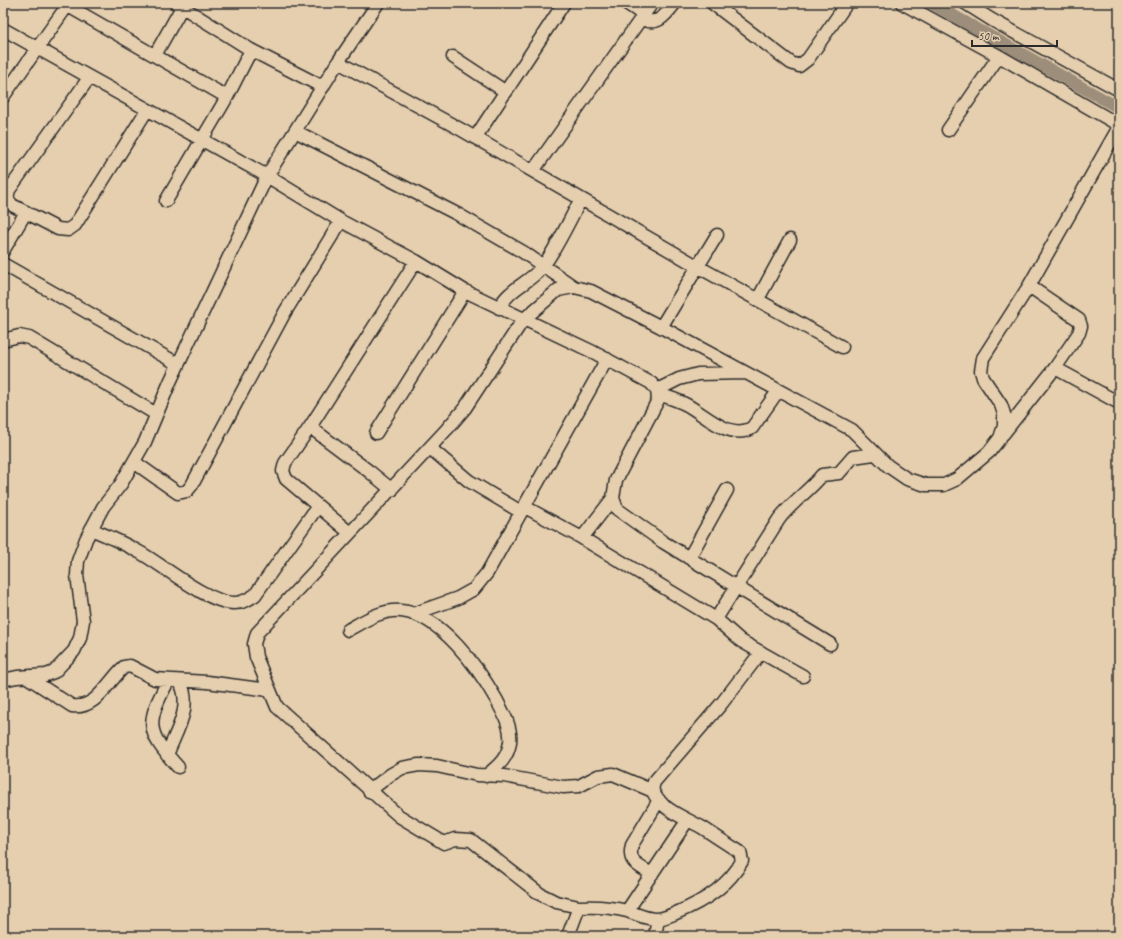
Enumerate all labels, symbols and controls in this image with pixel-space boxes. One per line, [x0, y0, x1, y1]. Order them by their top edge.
scale bar [972, 22, 1057, 48]
text: 50 m [978, 28, 1000, 44]

